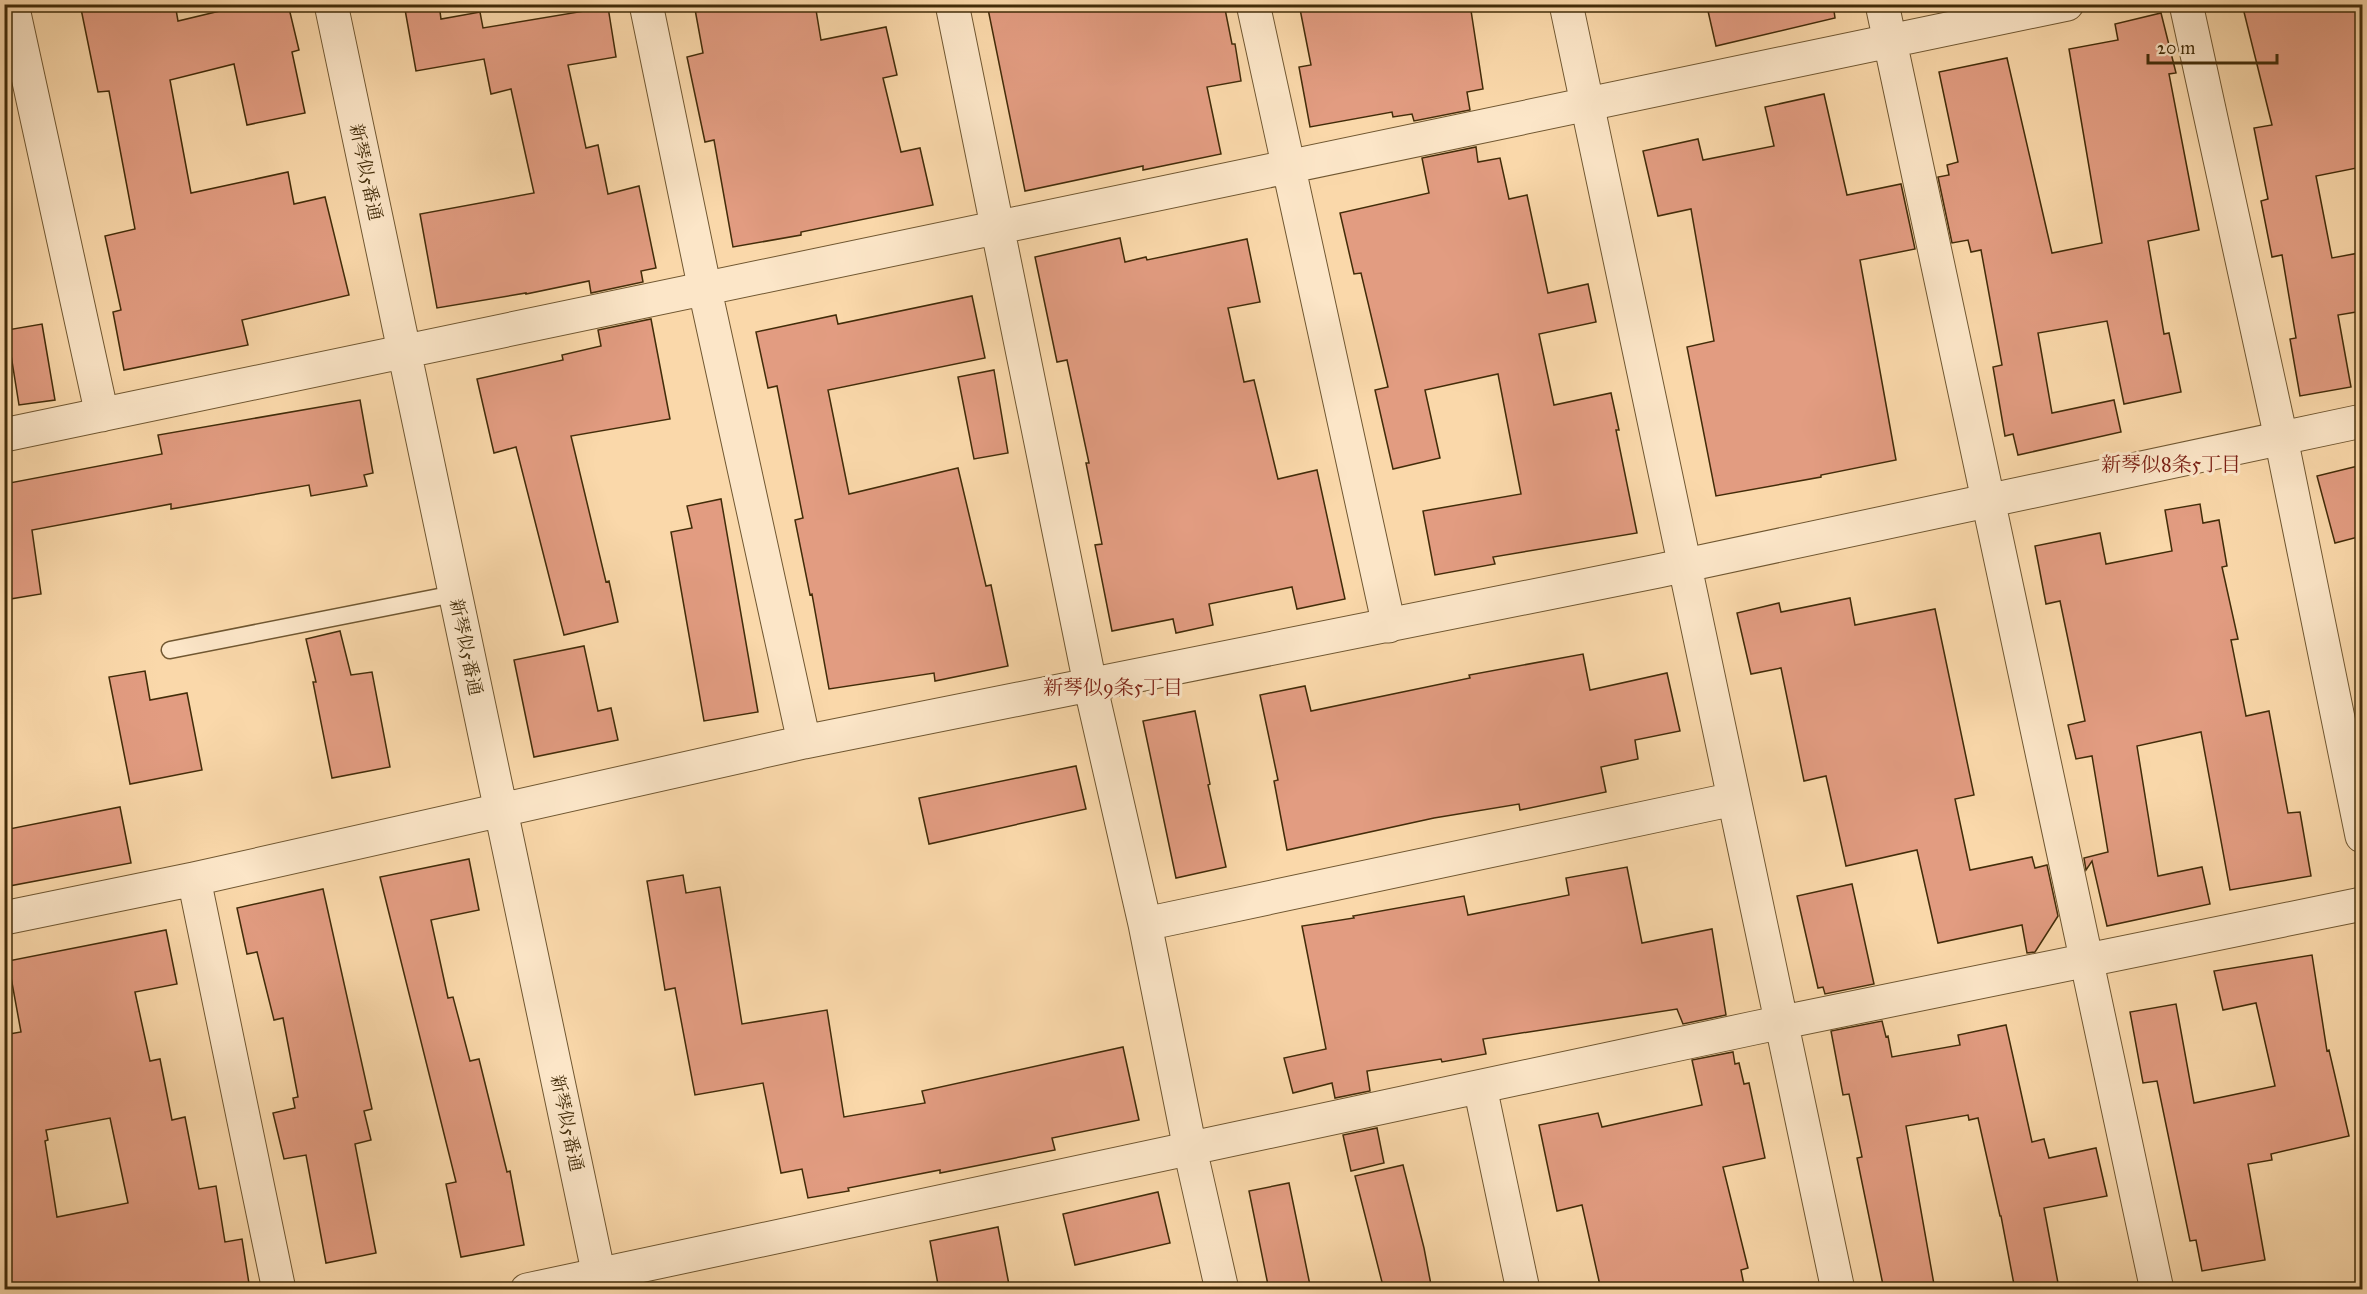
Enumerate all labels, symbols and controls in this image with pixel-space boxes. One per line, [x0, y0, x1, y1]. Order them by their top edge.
scale bar [2148, 27, 2277, 65]
text: 20 m [2157, 37, 2195, 59]
street label: 新琴似5番通 [345, 122, 387, 222]
district label: 新琴似8条5丁目 [2101, 452, 2241, 476]
street label: 新琴似5番通 [445, 597, 487, 697]
district label: 新琴似9条5丁目 [1043, 675, 1183, 699]
street label: 新琴似5番通 [546, 1073, 588, 1173]

